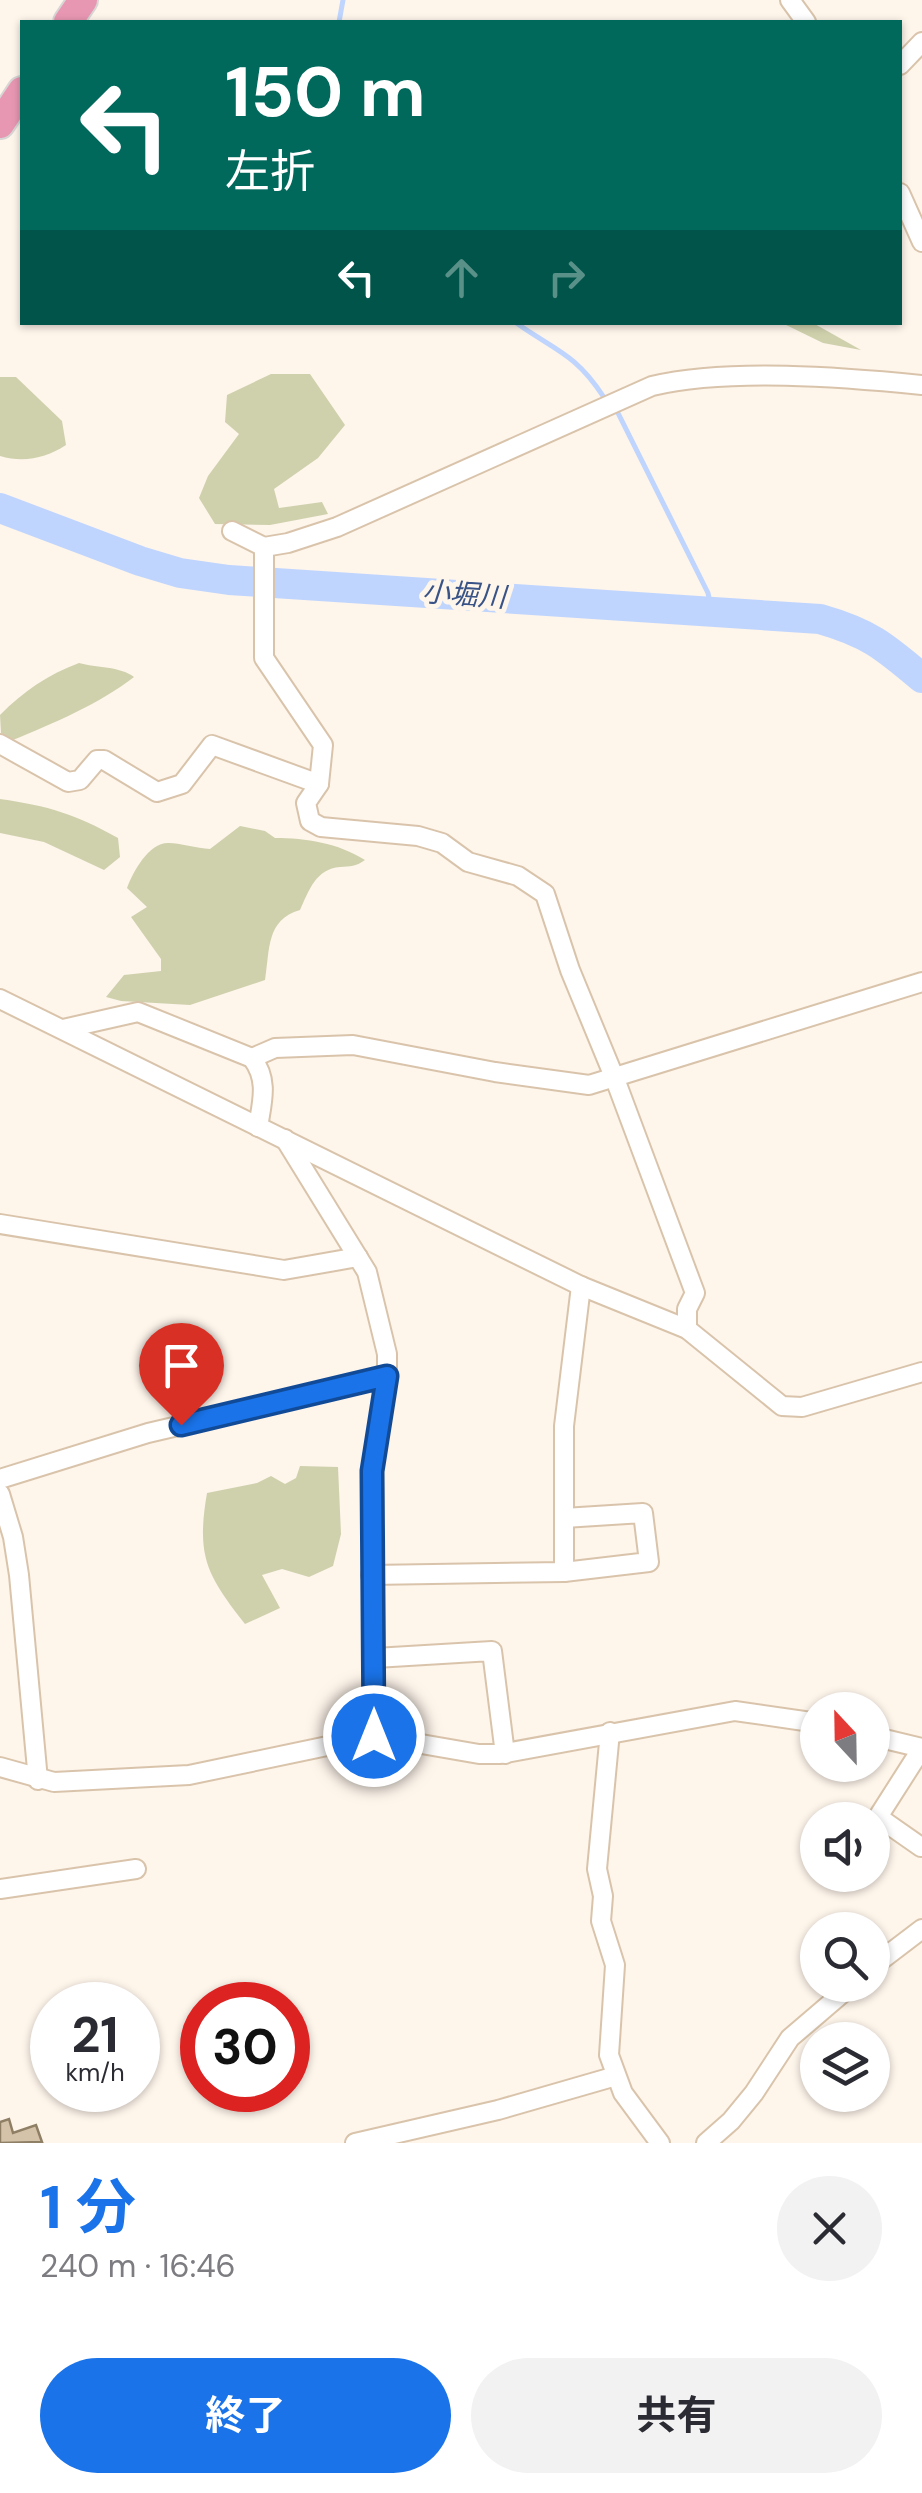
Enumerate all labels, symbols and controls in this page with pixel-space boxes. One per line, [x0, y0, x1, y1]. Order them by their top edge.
text: 150 m [225, 47, 426, 138]
icon: left [60, 60, 190, 190]
text: 左折 [225, 142, 315, 201]
icon: left [329, 250, 384, 305]
icon: ahead [434, 250, 489, 305]
icon: right [539, 250, 594, 305]
water label: 小堀川 [421, 573, 510, 616]
pin [139, 1323, 224, 1426]
icon: arrive [154, 1338, 209, 1393]
position arrow [322, 1684, 426, 1788]
north arrow [800, 1692, 890, 1782]
map controls [800, 1692, 890, 2112]
button: sound [800, 1802, 890, 1892]
button: search [800, 1912, 890, 2002]
speed limit sign: 30 [180, 1982, 310, 2112]
text: 21 [71, 2002, 119, 2068]
button: layers [800, 2022, 890, 2112]
text: km/h [65, 2056, 125, 2089]
text: 1 分 [40, 2168, 136, 2247]
button: close [777, 2176, 882, 2281]
text: 240 m · 16:46 [40, 2245, 236, 2287]
button: 終了 [40, 2358, 451, 2473]
button: 共有 [471, 2358, 882, 2473]

